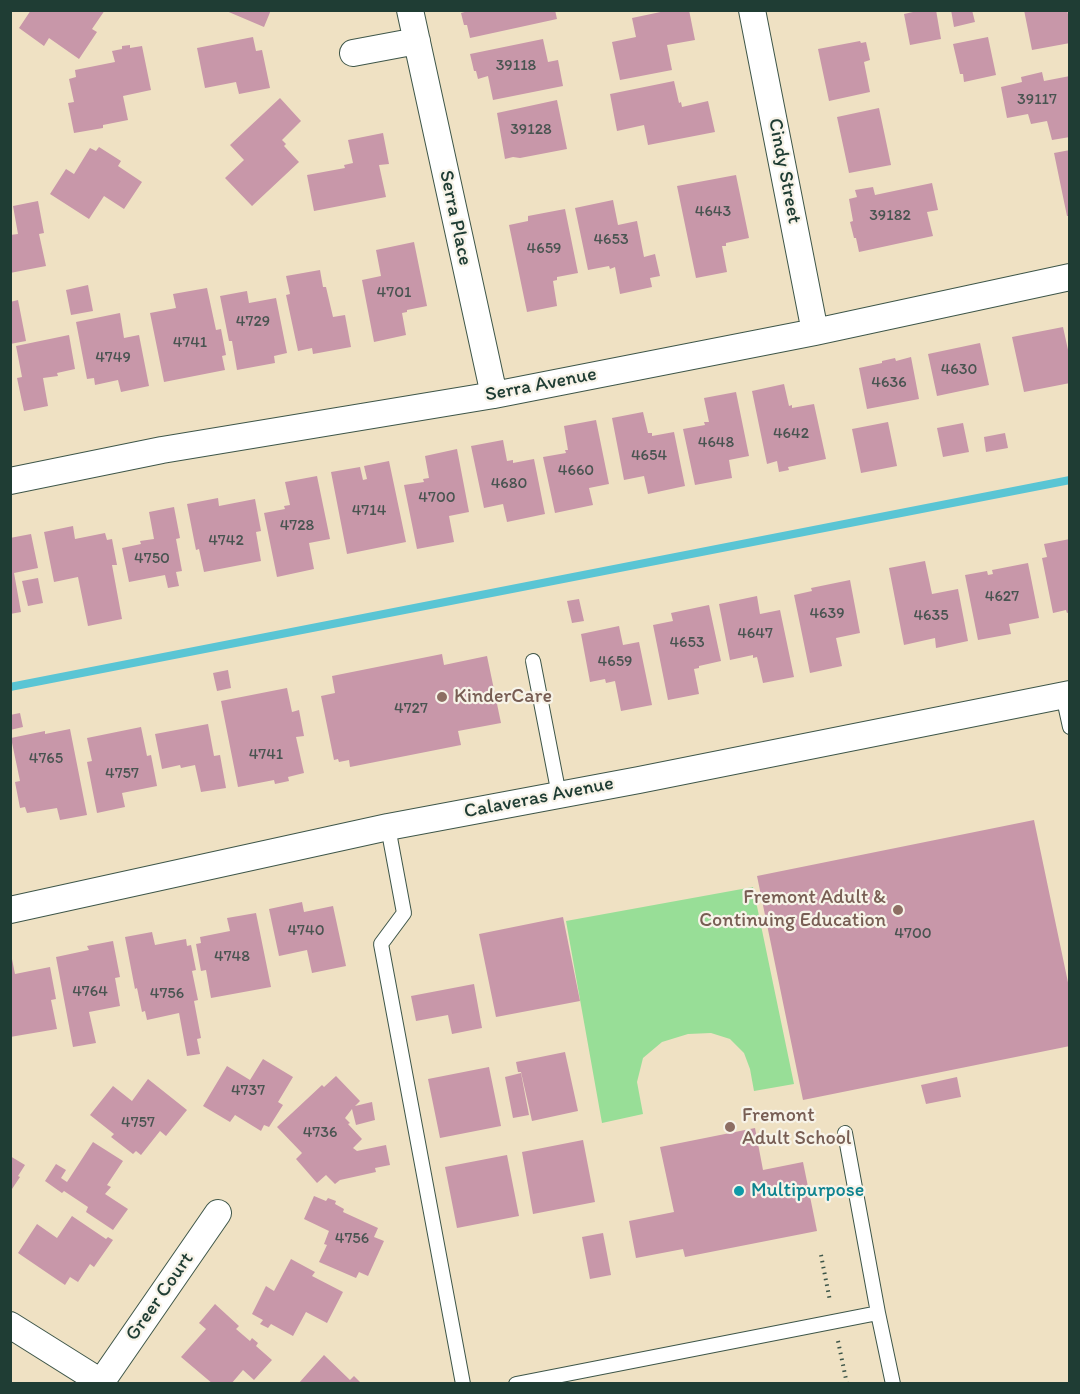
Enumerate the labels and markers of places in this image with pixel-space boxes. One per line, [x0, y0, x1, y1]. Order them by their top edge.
place label: KinderCare [454, 685, 552, 709]
marker: KinderCare [435, 690, 449, 704]
place label: Fremont Adult & Continuing Education [699, 886, 886, 933]
marker: Fremont Adult & Continuing Education [891, 903, 905, 917]
place label: Fremont Adult School [742, 1104, 851, 1151]
marker: Fremont Adult School [723, 1120, 737, 1134]
place label: Multipurpose [751, 1179, 864, 1203]
marker: Multipurpose [732, 1184, 746, 1198]

